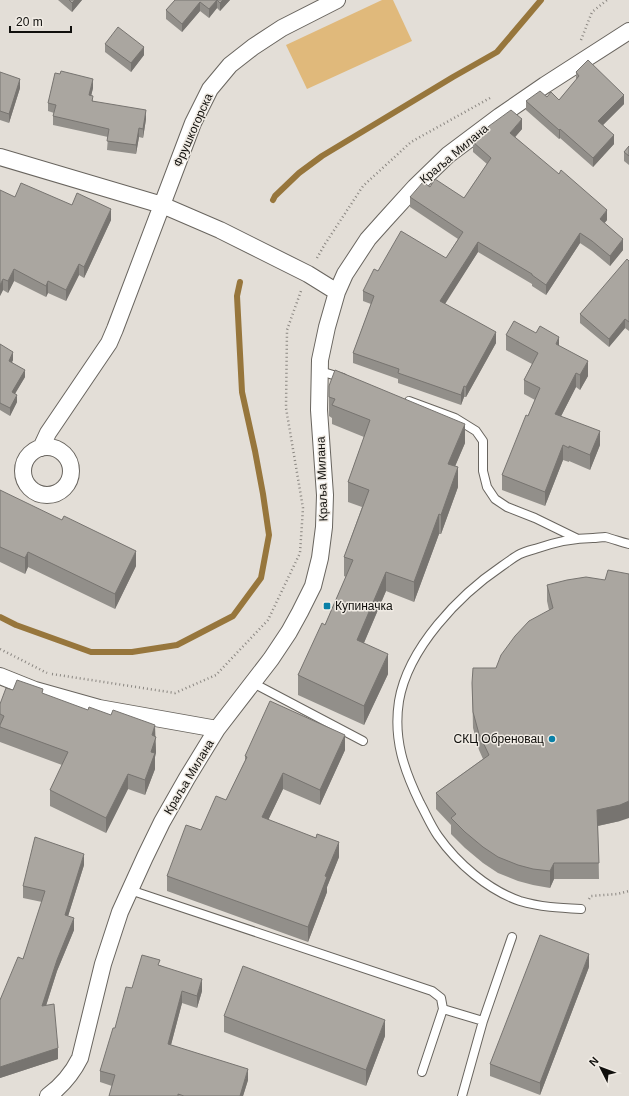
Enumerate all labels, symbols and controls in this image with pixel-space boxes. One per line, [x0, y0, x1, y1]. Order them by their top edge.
scale bar [10, 8, 71, 34]
text: 20 m [16, 15, 43, 29]
street label: Фрушкогорска [171, 91, 216, 169]
street label: Краља Милана [417, 121, 491, 187]
street label: Краља Милана [314, 436, 330, 522]
place label: Купиначка [335, 599, 393, 613]
marker: Купиначка [322, 601, 332, 611]
place label: СКЦ Обреновац [453, 732, 544, 746]
marker: СКЦ Обреновац [547, 734, 557, 744]
street label: Краља Милана [161, 737, 217, 817]
north arrow [581, 1048, 621, 1088]
text: N [586, 1054, 601, 1068]

